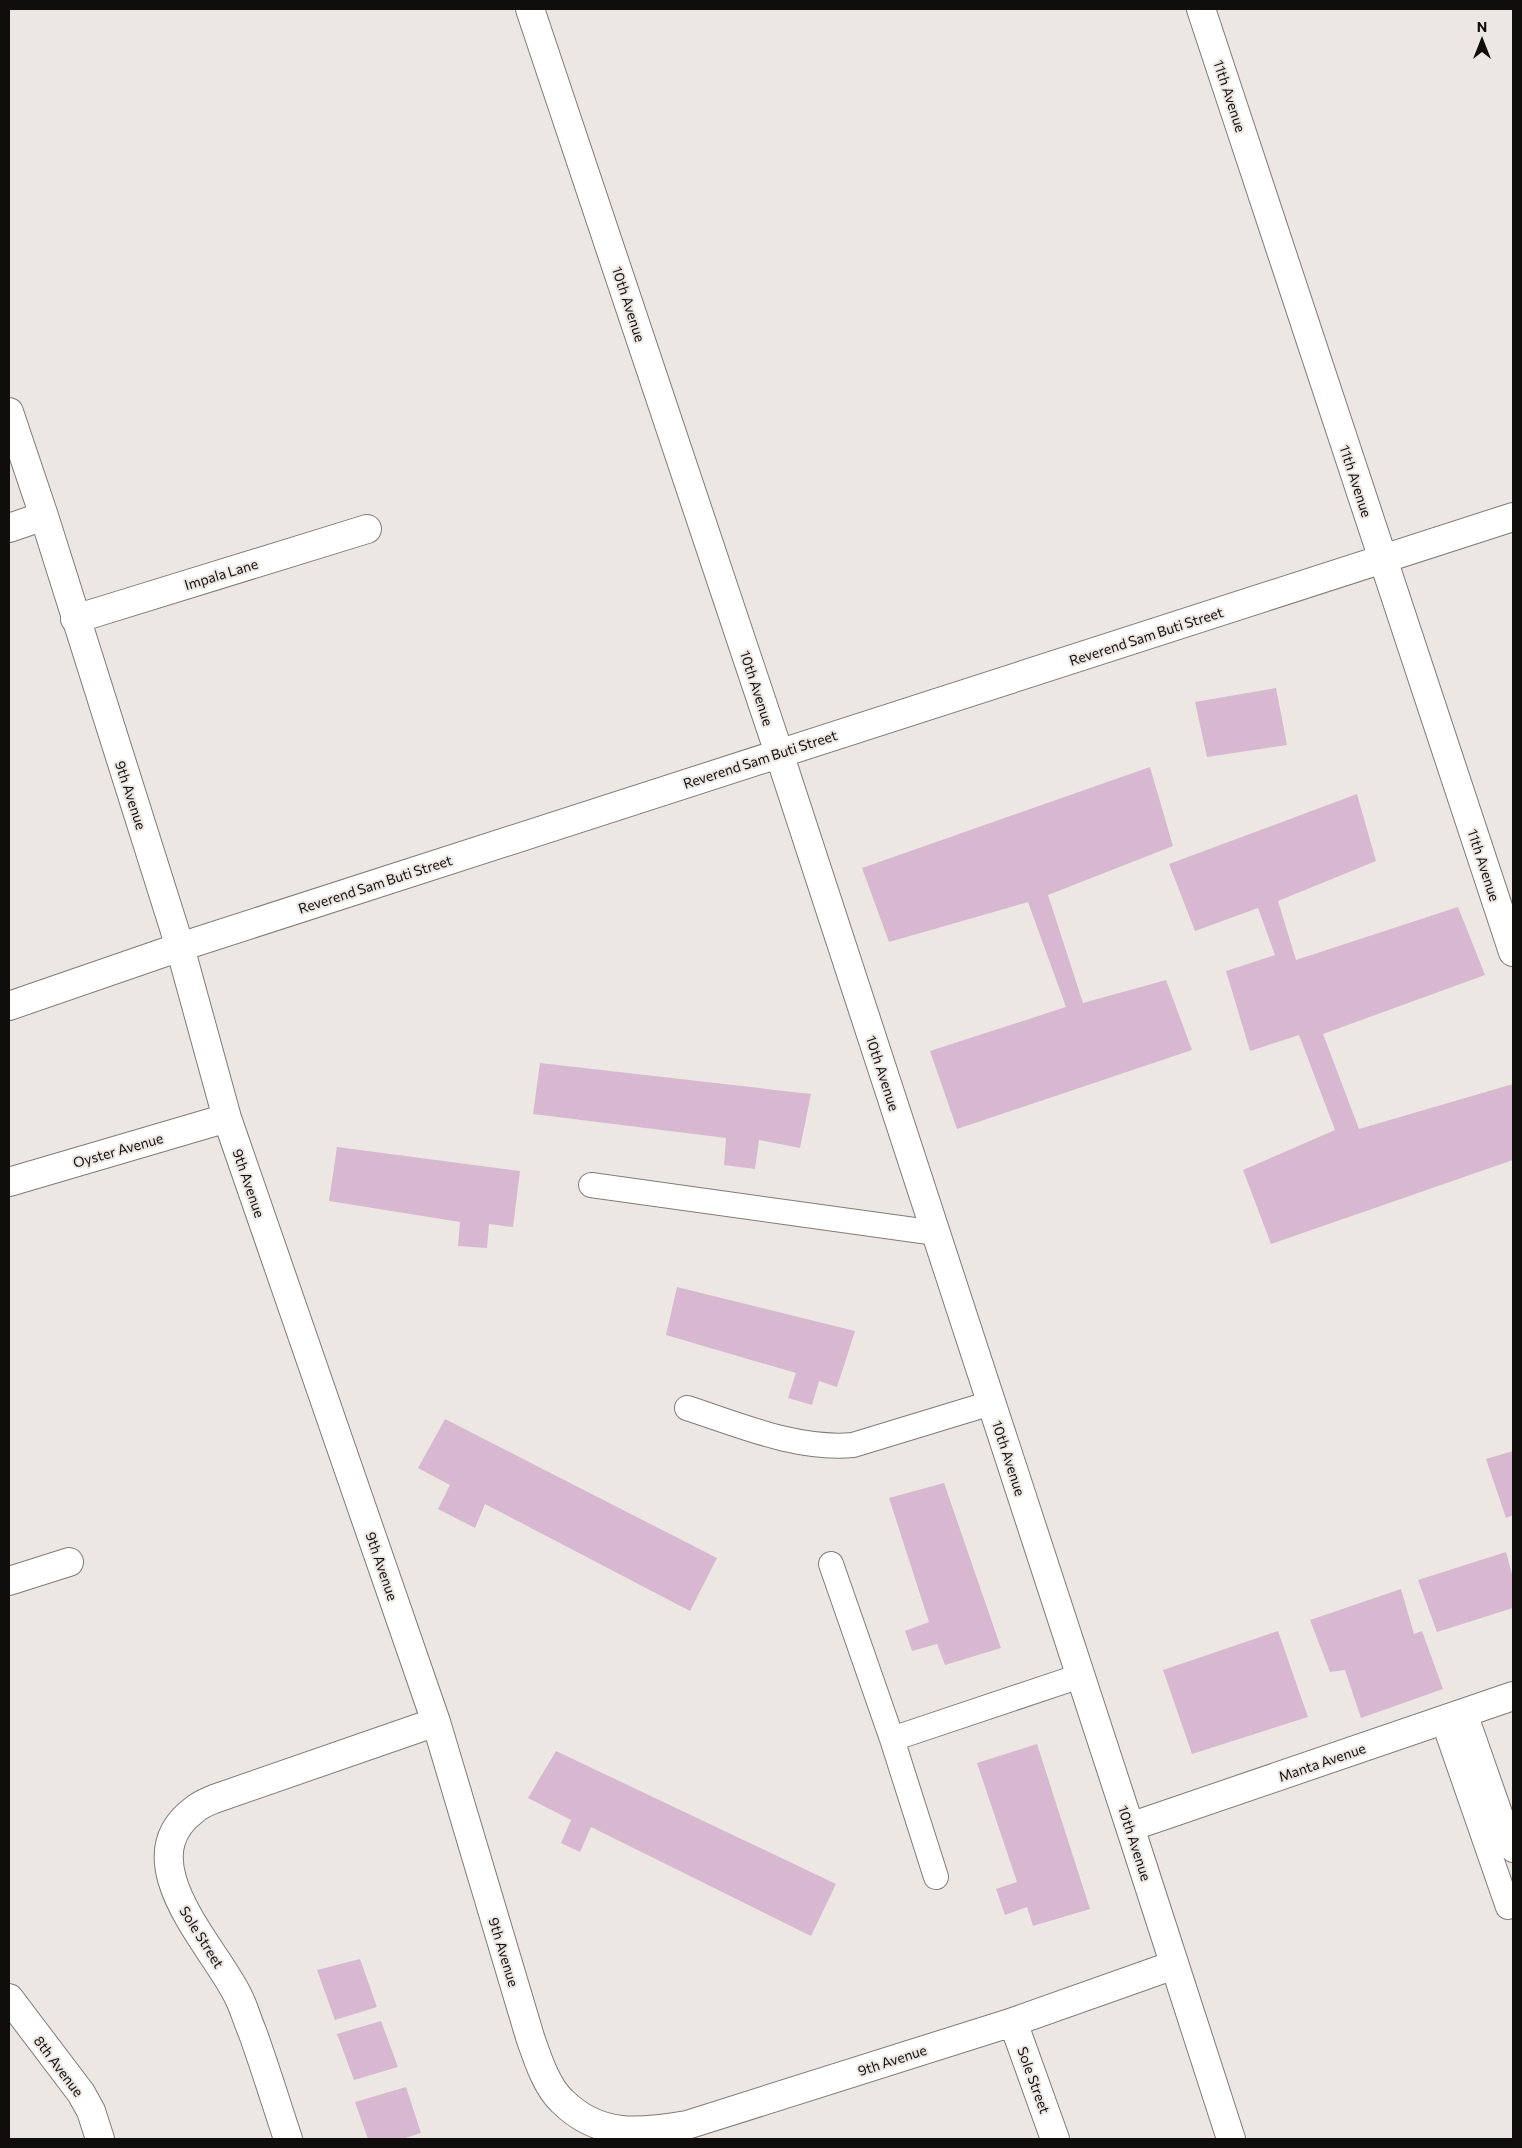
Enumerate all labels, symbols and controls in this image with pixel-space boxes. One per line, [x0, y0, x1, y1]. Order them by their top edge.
north arrow [1457, 15, 1507, 65]
text: N [1477, 18, 1487, 35]
street label: 11th Avenue [1210, 58, 1250, 134]
street label: 10th Avenue [609, 264, 649, 344]
street label: 11th Avenue [1336, 443, 1376, 519]
street label: Impala Lane [182, 555, 260, 593]
street label: Reverend Sam Buti Street [1067, 603, 1225, 669]
street label: 10th Avenue [737, 648, 777, 728]
street label: Reverend Sam Buti Street [681, 726, 839, 792]
street label: 9th Avenue [112, 758, 150, 832]
street label: 11th Avenue [1464, 827, 1504, 903]
street label: Reverend Sam Buti Street [296, 851, 454, 917]
street label: 10th Avenue [863, 1033, 903, 1113]
street label: Oyster Avenue [71, 1129, 165, 1171]
street label: 9th Avenue [229, 1146, 269, 1220]
street label: 10th Avenue [989, 1418, 1029, 1498]
street label: 9th Avenue [362, 1529, 402, 1603]
street label: Manta Avenue [1276, 1739, 1368, 1785]
street label: 10th Avenue [1115, 1803, 1155, 1883]
street label: Sole Street [176, 1903, 228, 1971]
street label: 9th Avenue [485, 1915, 523, 1989]
street label: 8th Avenue [31, 2032, 87, 2100]
street label: 9th Avenue [855, 2041, 929, 2079]
street label: Sole Street [1014, 2044, 1054, 2116]

